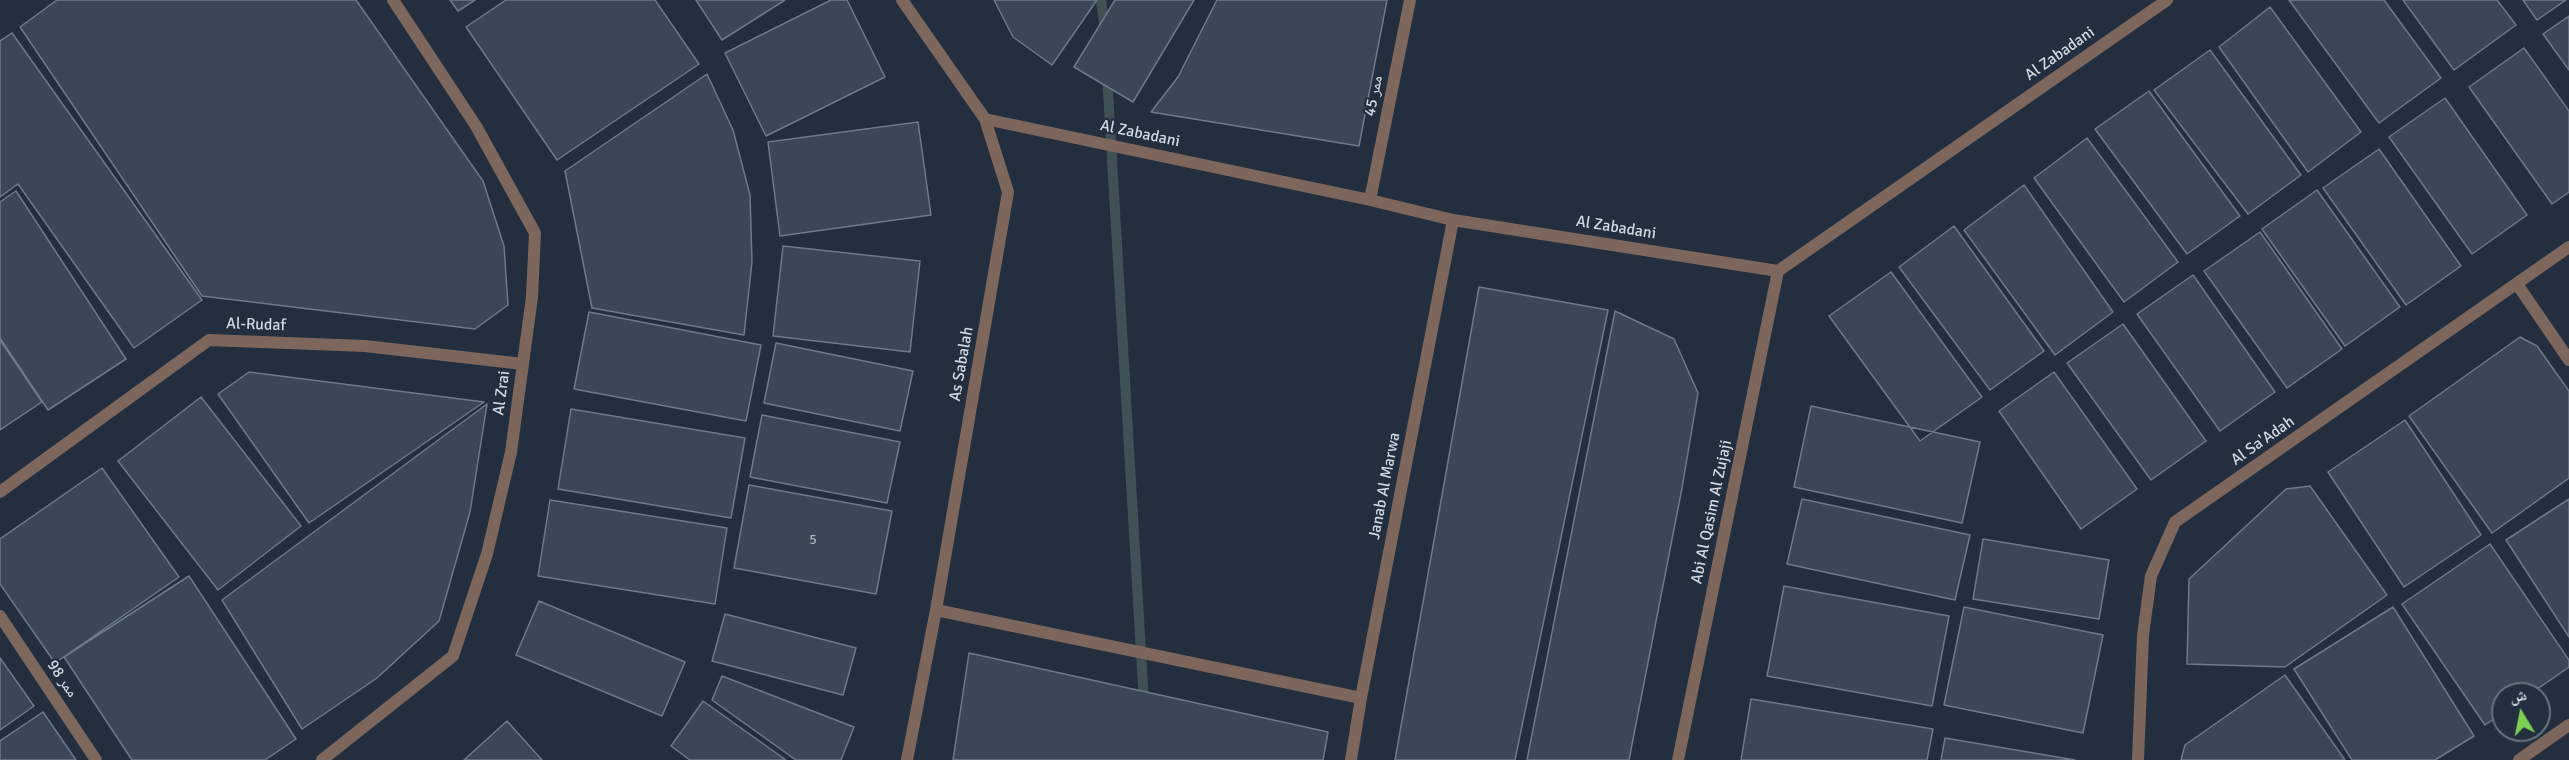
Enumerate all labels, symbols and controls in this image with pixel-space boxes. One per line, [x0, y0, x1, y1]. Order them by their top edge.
street label: Al Zabadani [2021, 23, 2099, 85]
street label: ممر 45 [1361, 74, 1387, 118]
street label: Al Zabadani [1098, 116, 1182, 152]
street label: Al Zabadani [1575, 212, 1657, 244]
street label: Al-Rudaf [226, 314, 286, 336]
street label: As Sabalah [946, 325, 978, 403]
street label: Al Zrai [489, 369, 515, 417]
street label: Al Sa'Adah [2228, 412, 2298, 470]
street label: Janab Al Marwa [1365, 431, 1405, 541]
street label: Abi Al Qasim Al Zujaji [1687, 438, 1737, 586]
house number: 5 [809, 532, 817, 548]
street label: ممر 98 [43, 657, 81, 701]
north arrow [2491, 682, 2551, 742]
text: ش [2508, 685, 2528, 708]

